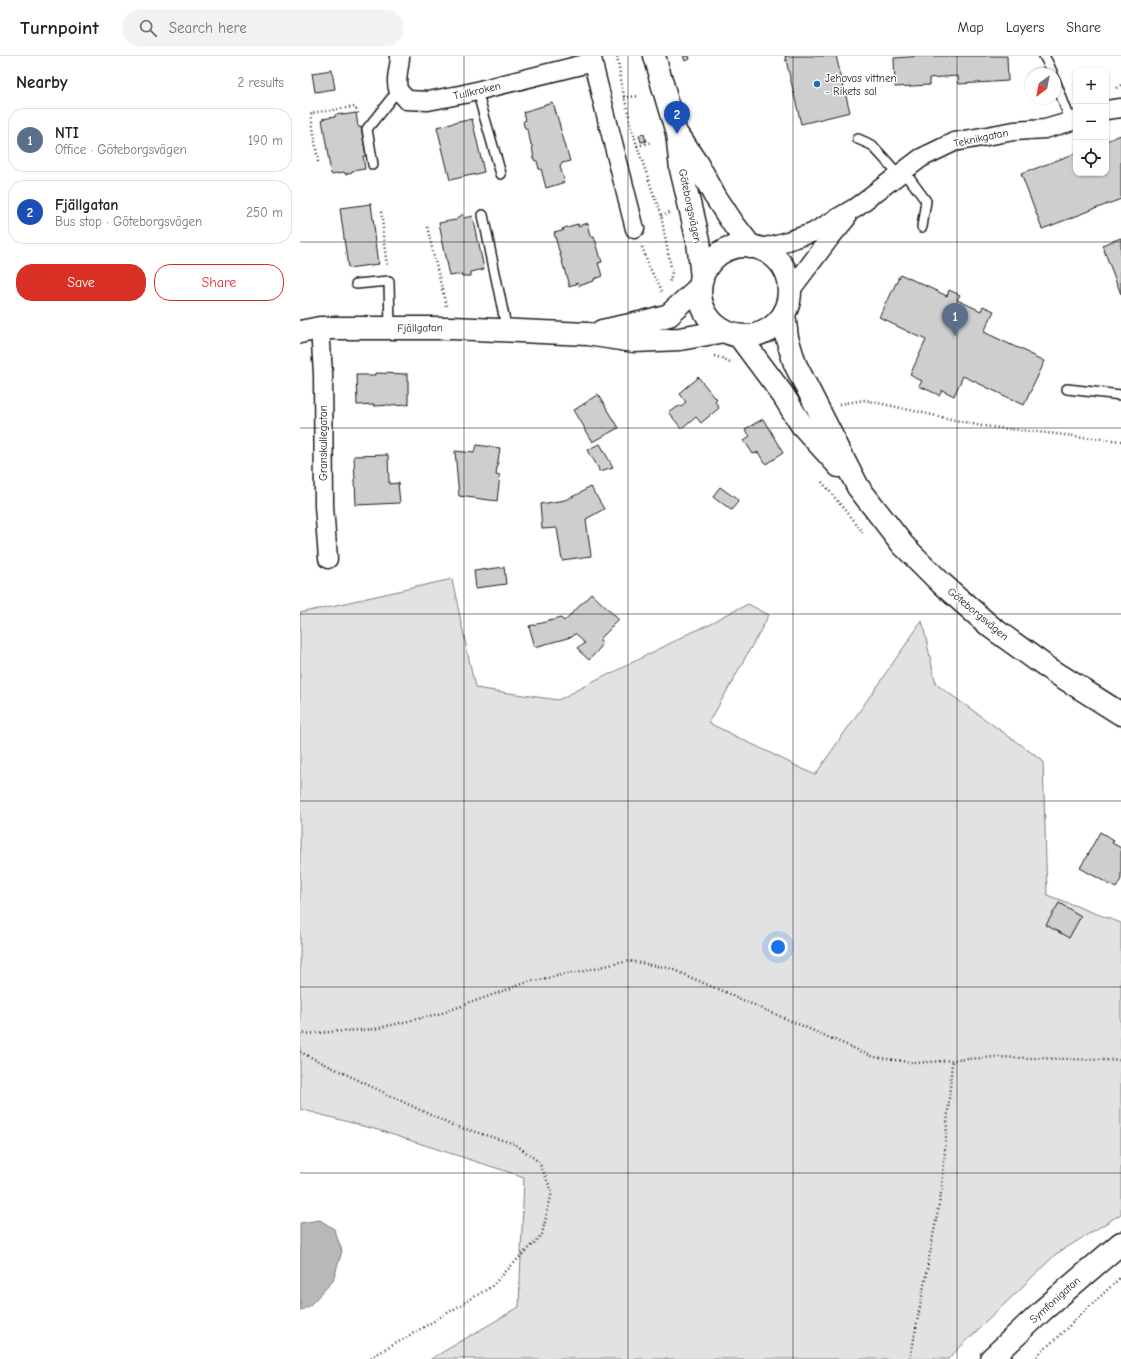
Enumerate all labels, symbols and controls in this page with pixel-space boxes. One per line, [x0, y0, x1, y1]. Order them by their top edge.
search box [123, 10, 403, 46]
text: Turnpoint [20, 17, 99, 39]
icon: search [137, 17, 159, 39]
text: Search here [169, 19, 247, 37]
text: Map [957, 19, 984, 36]
text: Layers [1006, 19, 1044, 36]
text: Share [1066, 19, 1101, 36]
north arrow [1025, 68, 1061, 104]
map controls [1073, 68, 1109, 176]
button: + [1073, 68, 1109, 104]
place label: Jehovas vittnen - Rikets sal [825, 72, 897, 98]
text: Nearby [16, 73, 67, 92]
text: 2 results [237, 75, 284, 90]
street label: Tullkroken [452, 79, 502, 103]
marker: Jehovas vittnen - Rikets sal [812, 79, 822, 89]
pin: 2 [664, 101, 690, 134]
button: − [1073, 104, 1109, 140]
text: NTI [55, 124, 79, 142]
street label: Teknikgatan [953, 126, 1009, 150]
text: 1 [27, 133, 33, 148]
text: 190 m [248, 133, 283, 148]
button: locate [1073, 140, 1109, 176]
text: Office · Göteborgsvägen [55, 142, 187, 157]
street label: Göteborgsvägen [676, 168, 704, 244]
text: Fjällgatan [55, 196, 119, 214]
text: 2 [27, 205, 33, 220]
text: 250 m [246, 205, 283, 220]
text: Bus stop · Göteborgsvägen [55, 214, 202, 229]
button: Save [16, 264, 146, 301]
button: Share [154, 264, 284, 301]
pin: 1 [942, 303, 968, 336]
street label: Fjällgatan [397, 321, 443, 335]
street label: Granskullegatan [317, 405, 330, 481]
street label: Göteborgsvägen [945, 585, 1011, 643]
your location [768, 937, 788, 957]
street label: Symfonigatan [1027, 1274, 1083, 1326]

